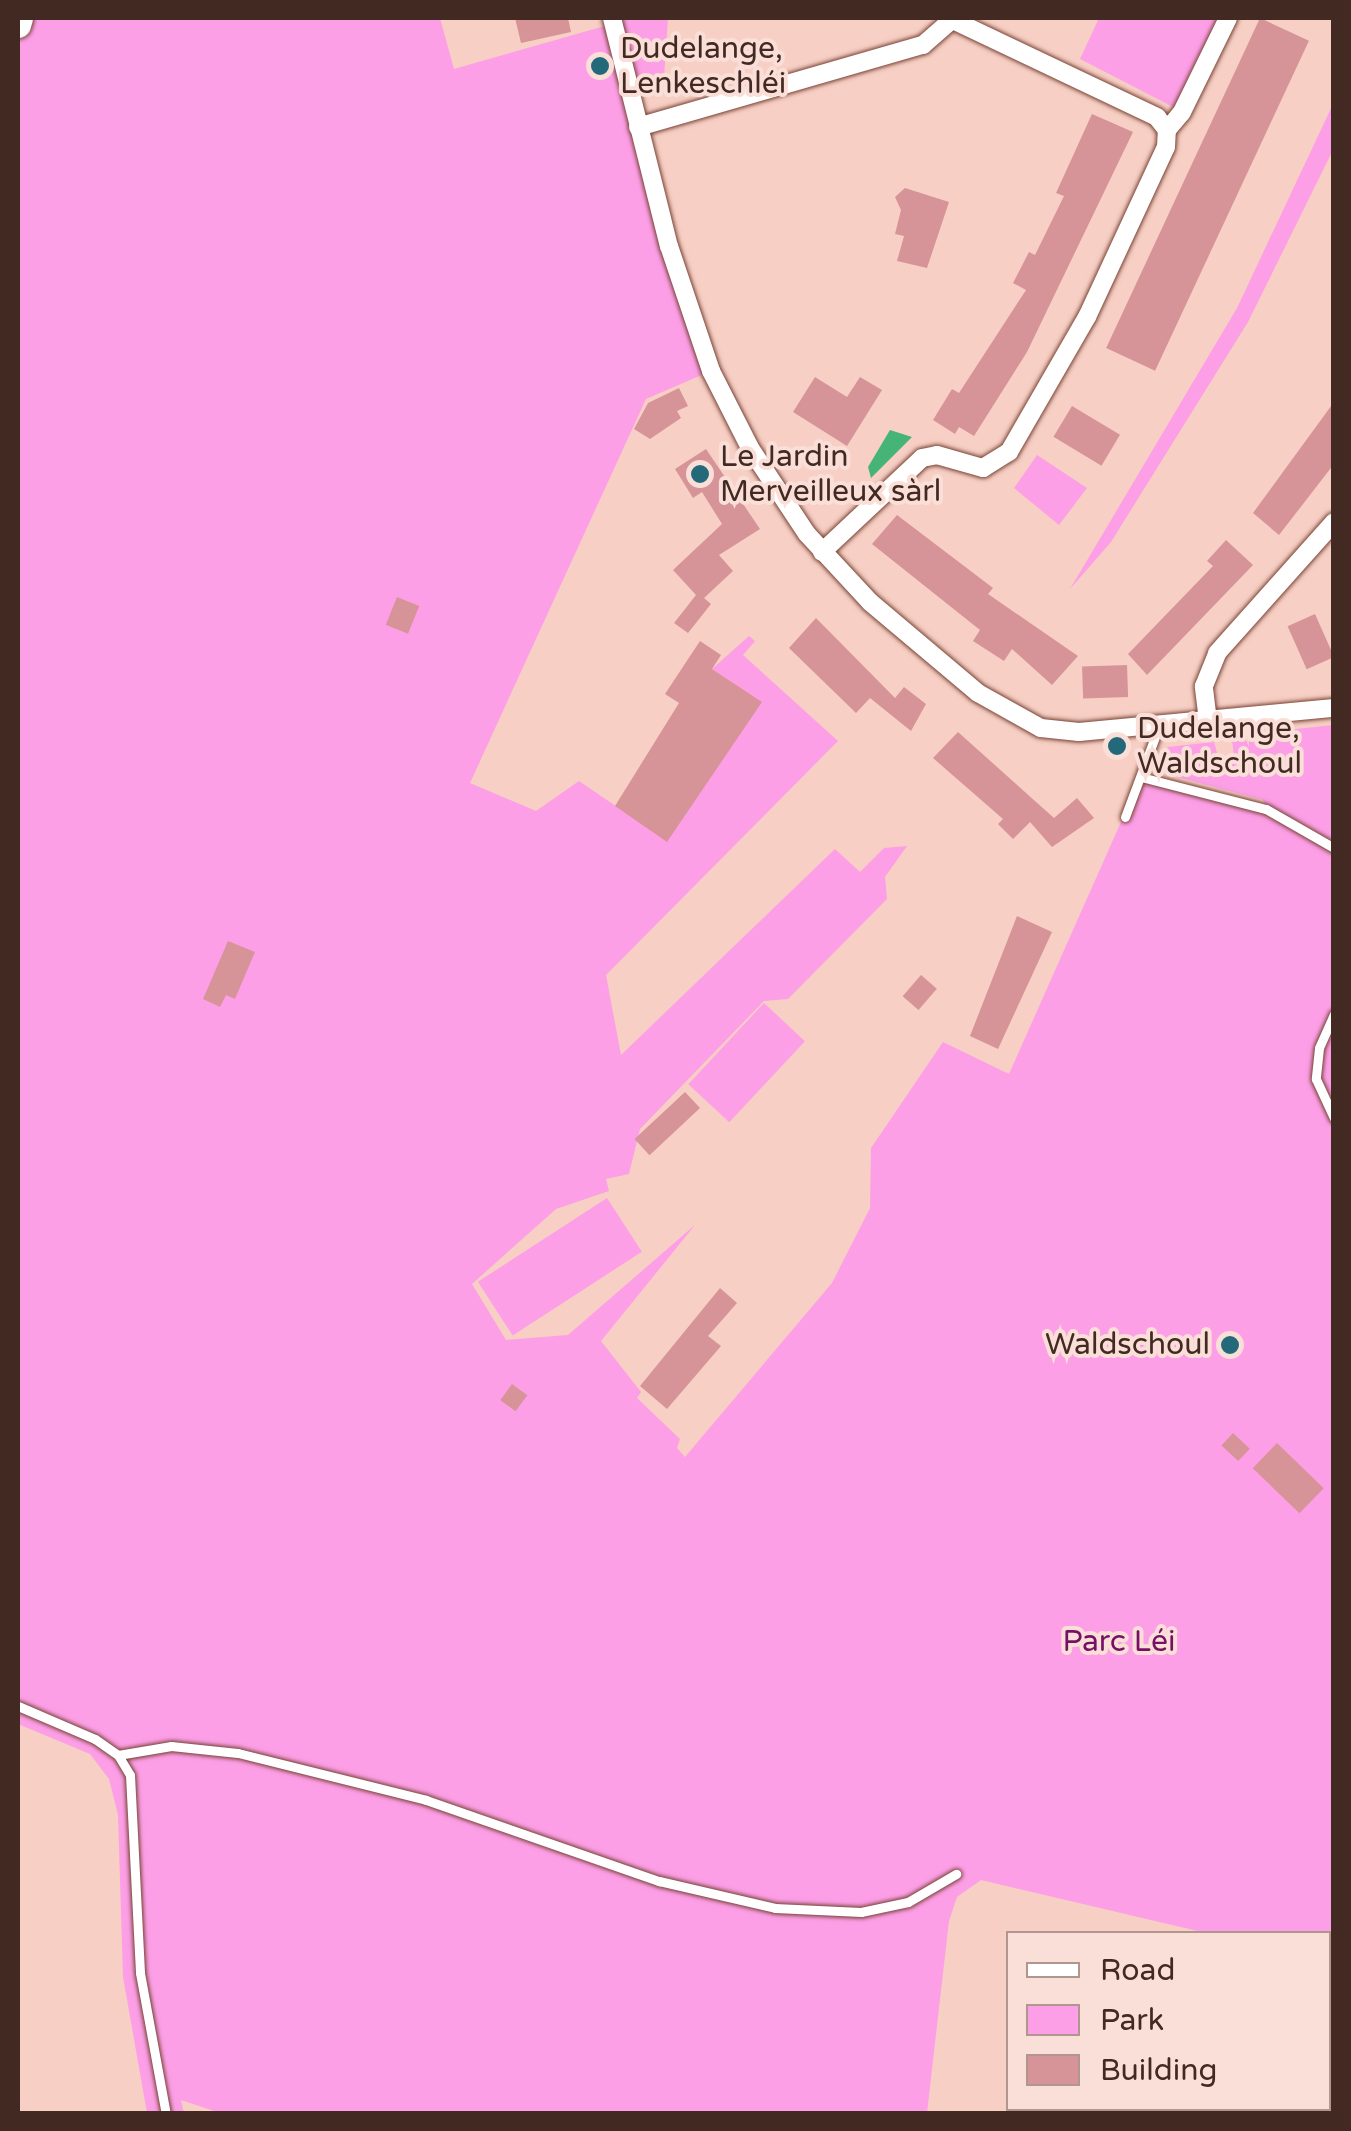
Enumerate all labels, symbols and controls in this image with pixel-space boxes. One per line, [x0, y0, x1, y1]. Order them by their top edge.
place label: Dudelange, Lenkeschléi [620, 31, 786, 102]
marker: Dudelange, Lenkeschléi [589, 55, 611, 77]
place label: Le Jardin Merveilleux sàrl [720, 439, 941, 510]
marker: Le Jardin Merveilleux sàrl [689, 463, 711, 485]
place label: Dudelange, Waldschoul [1137, 711, 1302, 782]
marker: Dudelange, Waldschoul [1106, 735, 1128, 757]
place label: Waldschoul [1045, 1327, 1210, 1363]
marker: Waldschoul [1219, 1334, 1241, 1356]
park label: Parc Léi [1063, 1624, 1175, 1660]
legend [1006, 1931, 1331, 2111]
text: Road [1100, 1952, 1175, 1989]
text: Park [1100, 2002, 1164, 2039]
text: Building [1100, 2052, 1217, 2089]

